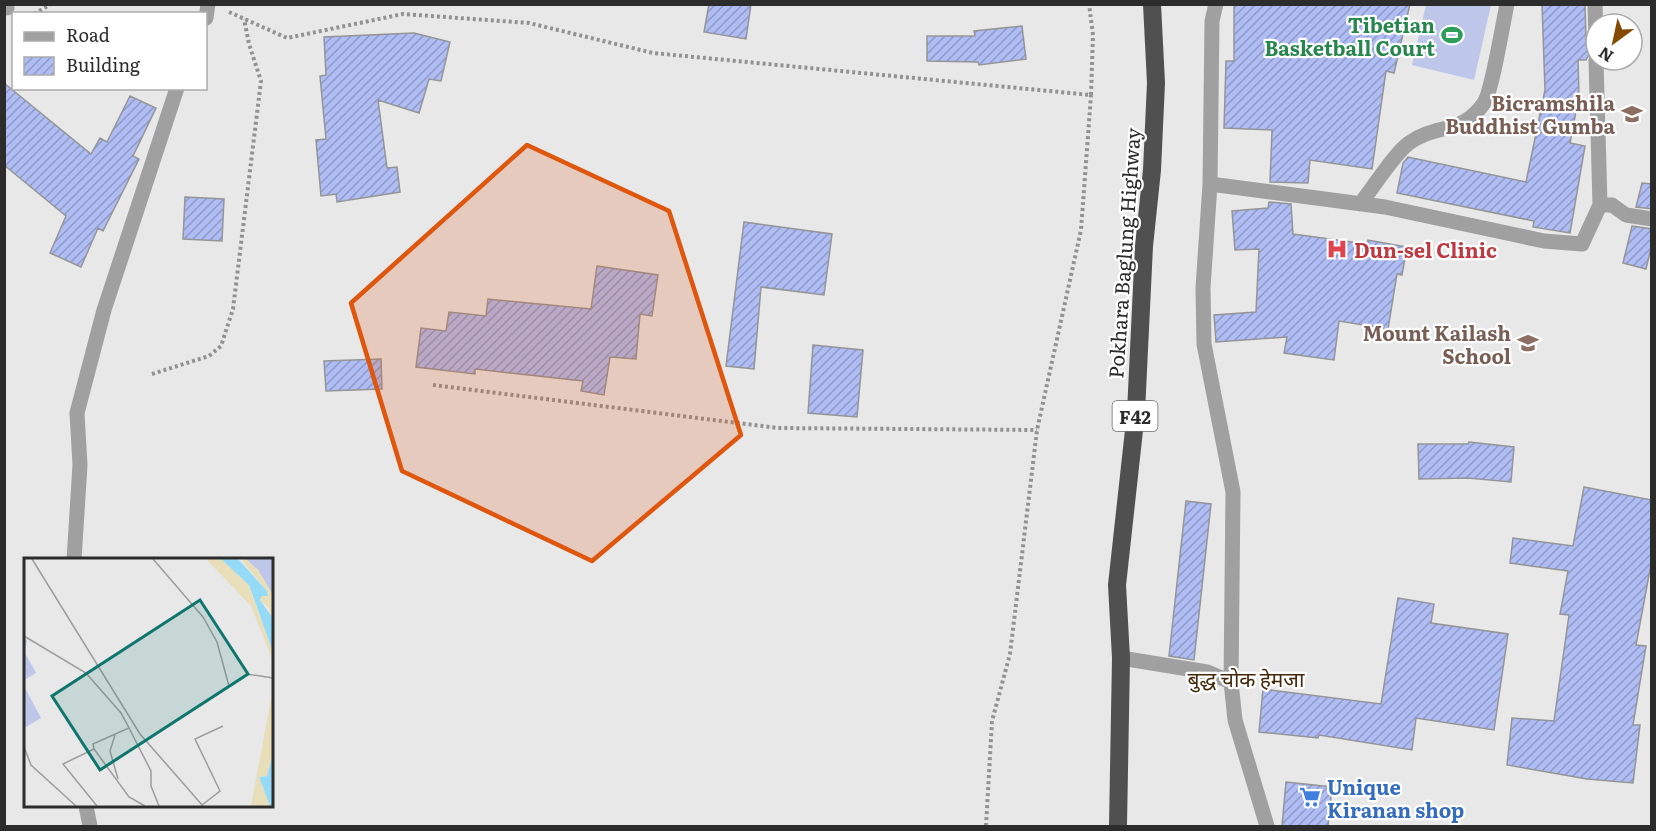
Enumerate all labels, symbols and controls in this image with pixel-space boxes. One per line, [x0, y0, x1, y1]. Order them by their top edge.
place label: Tibetian Basketball Court [1264, 9, 1435, 62]
legend [12, 12, 207, 90]
north arrow [1584, 12, 1644, 72]
text: Road [66, 21, 110, 48]
sports icon: Tibetian Basketball Court [1440, 23, 1464, 47]
text: N [1593, 42, 1617, 69]
text: Building [66, 51, 141, 78]
place label: Bicramshila Buddhist Gumba [1445, 87, 1615, 140]
school or university icon: Bicramshila Buddhist Gumba [1620, 102, 1644, 126]
street label: Pokhara Baglung Highway [1099, 126, 1147, 379]
place label: Dun-sel Clinic [1354, 234, 1497, 264]
hospital icon: Dun-sel Clinic [1325, 237, 1349, 261]
place label: Mount Kailash School [1363, 317, 1511, 370]
school or university icon: Mount Kailash School [1516, 331, 1540, 355]
road number: F42 [1112, 401, 1158, 431]
inset map [24, 558, 273, 807]
district label: बुद्ध चोक हेमजा [1188, 662, 1305, 693]
place label: Unique Kiranan shop [1327, 771, 1464, 824]
supermarket icon: Unique Kiranan shop [1298, 785, 1322, 809]

